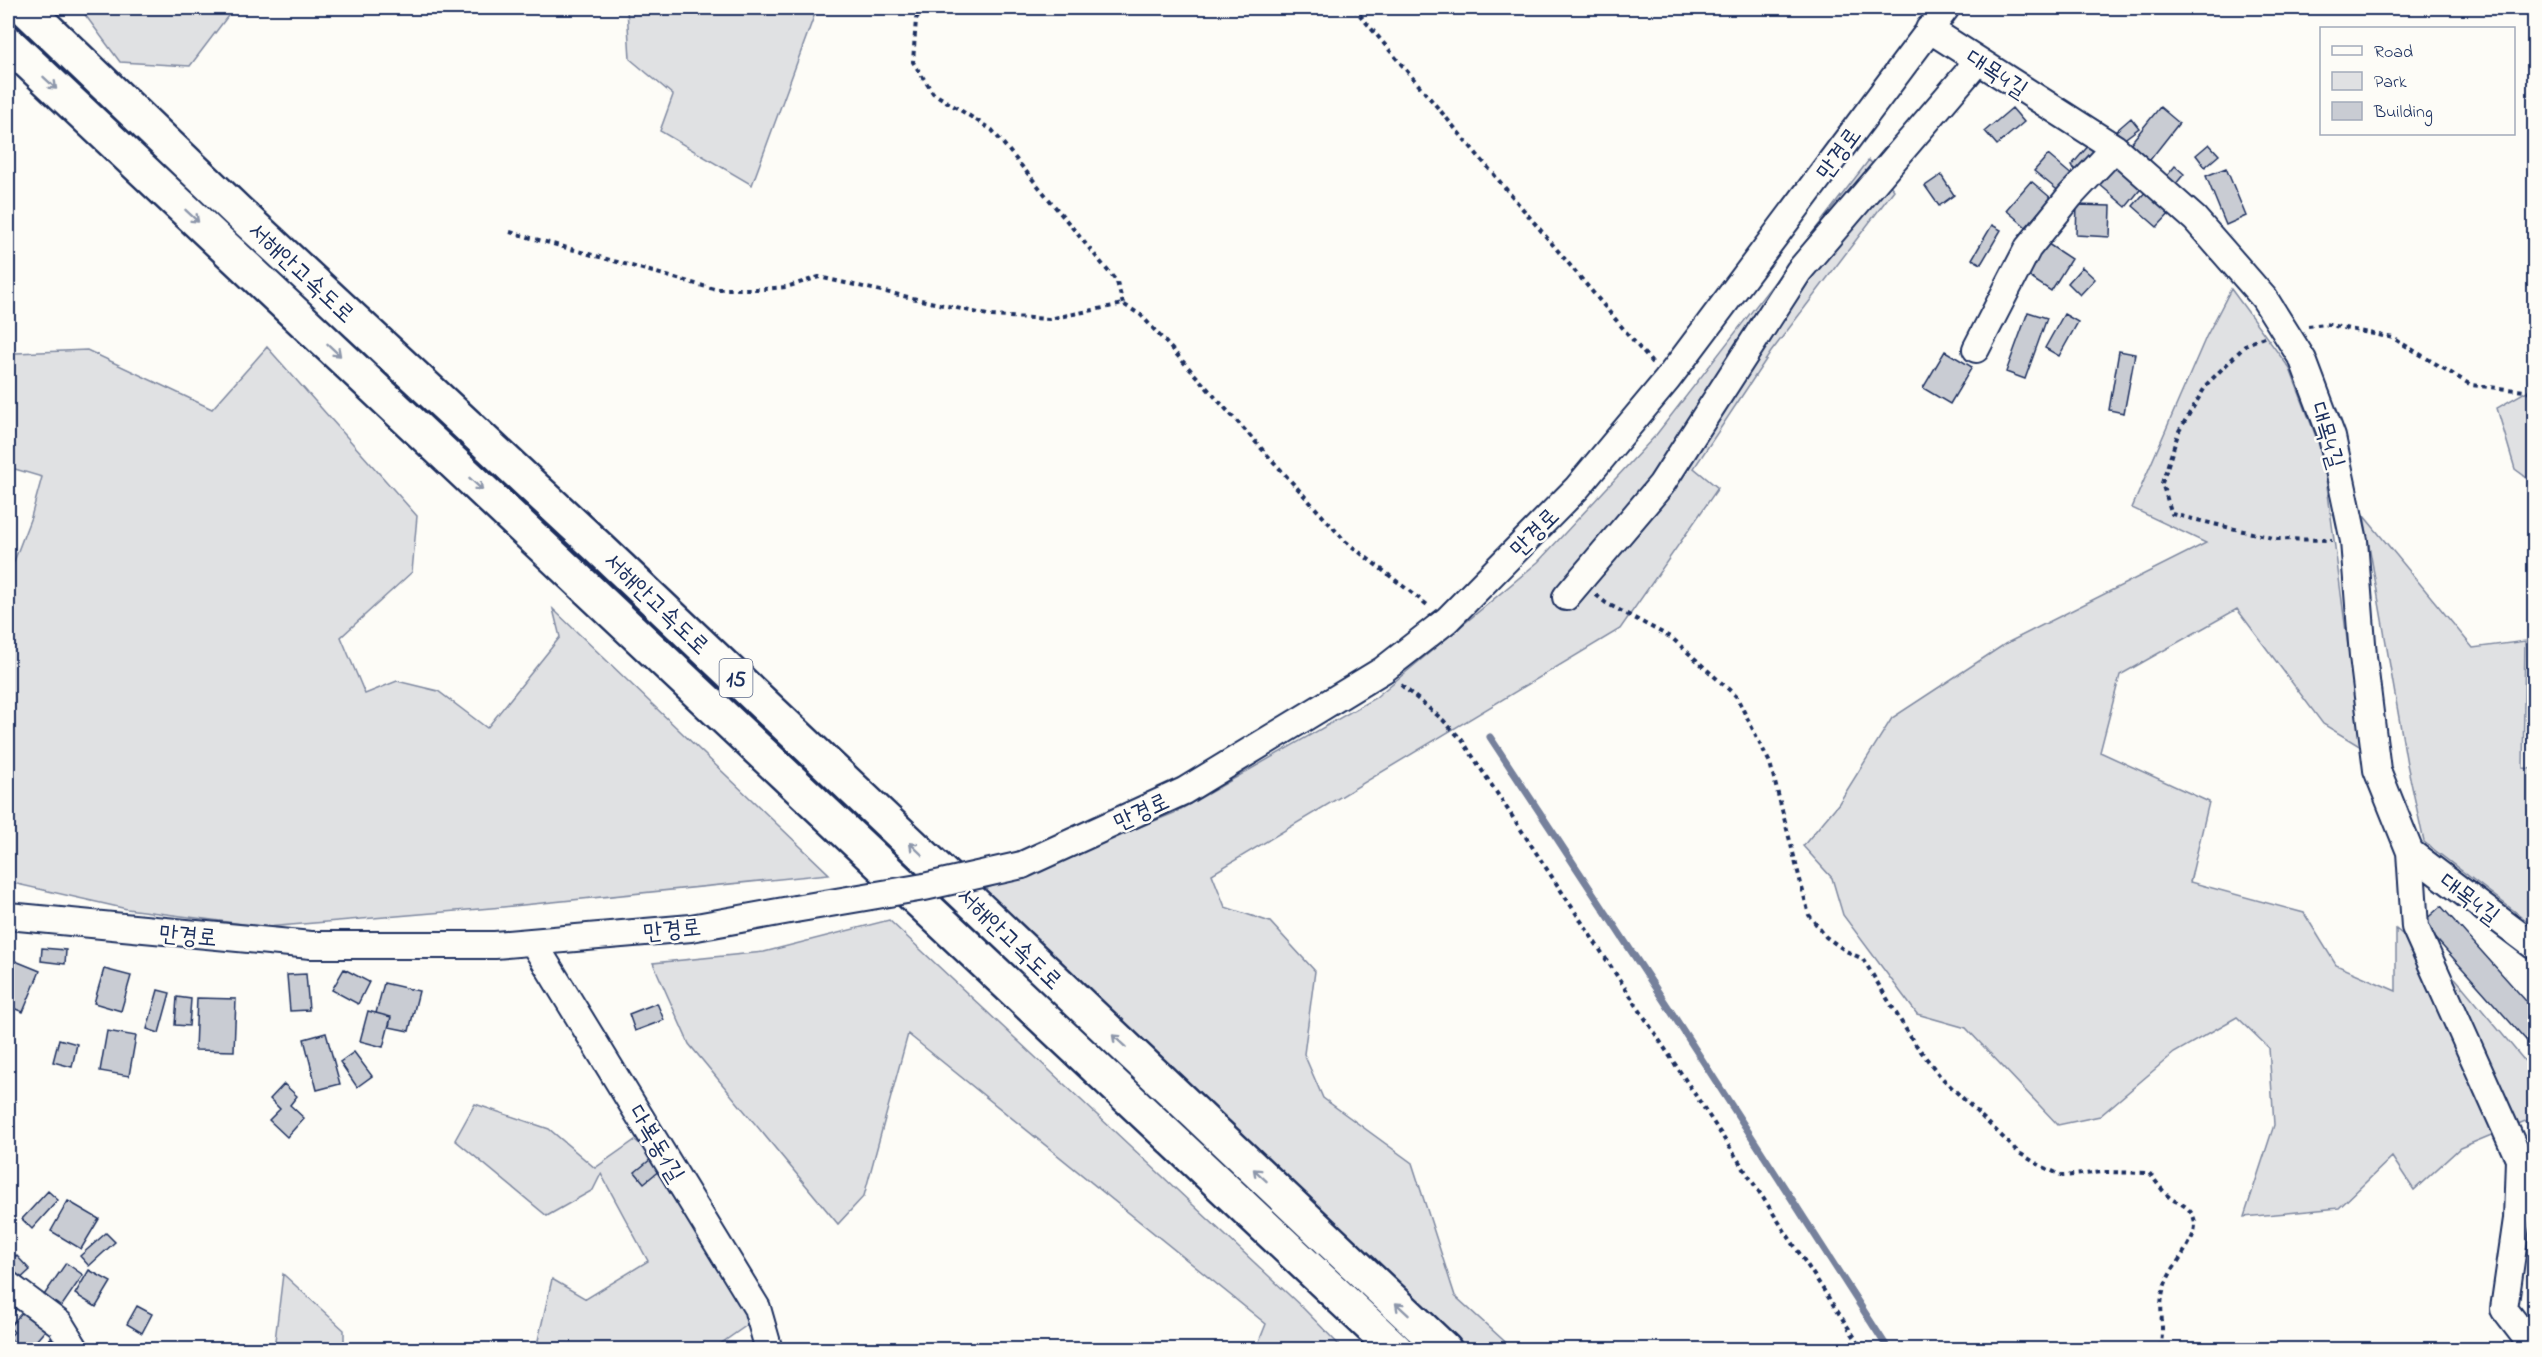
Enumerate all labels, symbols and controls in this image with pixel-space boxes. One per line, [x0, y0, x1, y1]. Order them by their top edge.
legend [2320, 27, 2515, 135]
text: Road [2374, 40, 2413, 66]
street label: 대목4길 [1958, 42, 2034, 108]
text: Park [2374, 70, 2407, 96]
one-way arrow [42, 75, 57, 89]
text: Building [2373, 100, 2433, 127]
street label: 만경로 [1809, 121, 1871, 188]
one-way arrow [184, 209, 199, 223]
street label: 서해안고속도로 [239, 215, 362, 333]
one-way arrow [326, 343, 341, 357]
street label: 대목4길 [2299, 398, 2352, 473]
one-way arrow [468, 477, 483, 491]
street label: 만경로 [1503, 501, 1569, 567]
street label: 서해안고속도로 [594, 545, 716, 664]
road number: 15 [720, 659, 752, 697]
street label: 만경로 [1108, 785, 1176, 841]
one-way arrow [909, 842, 924, 857]
street label: 대목4길 [2431, 866, 2506, 934]
street label: 서해안고속도로 [947, 880, 1069, 999]
street label: 만경로 [642, 911, 703, 952]
street label: 만경로 [157, 918, 218, 957]
one-way arrow [1111, 1034, 1126, 1049]
street label: 다복동1길 [618, 1099, 692, 1190]
one-way arrow [1253, 1168, 1268, 1183]
one-way arrow [1395, 1303, 1410, 1317]

